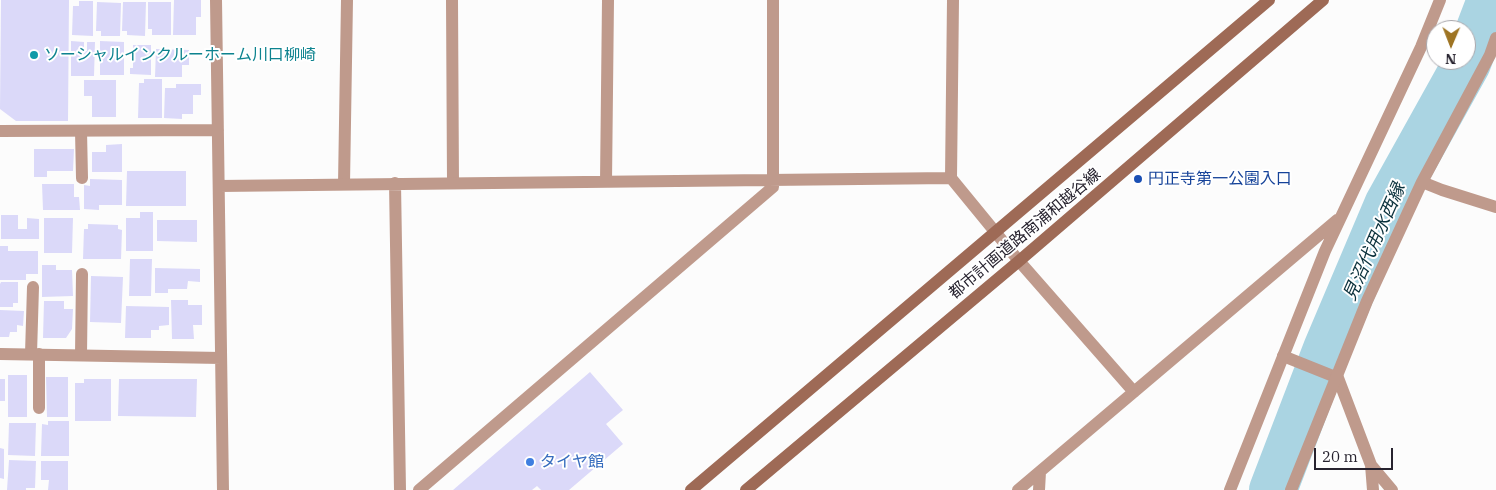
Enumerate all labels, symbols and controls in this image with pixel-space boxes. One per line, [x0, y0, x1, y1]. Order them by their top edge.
north arrow [1426, 20, 1476, 70]
place label: ソーシャルインクルーホーム川口柳崎 [44, 45, 316, 65]
marker: ソーシャルインクルーホーム川口柳崎 [28, 49, 40, 61]
text: N [1445, 50, 1456, 68]
street label: 都市計画道路南浦和越谷線 [945, 165, 1105, 303]
place label: 円正寺第一公園入口 [1148, 169, 1292, 189]
marker: 円正寺第一公園入口 [1132, 173, 1144, 185]
water label: 見沼代用水西縁 [1340, 180, 1410, 304]
scale bar [1316, 438, 1395, 470]
text: 20 m [1322, 447, 1358, 466]
place label: タイヤ館 [540, 452, 604, 472]
marker: タイヤ館 [524, 456, 536, 468]

